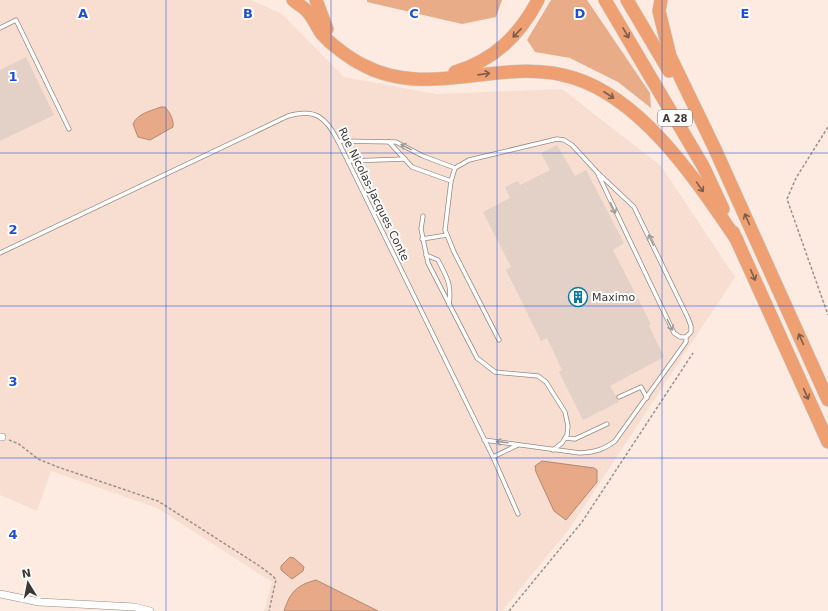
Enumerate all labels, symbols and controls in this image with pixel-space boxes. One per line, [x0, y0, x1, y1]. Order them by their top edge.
text: A [78, 6, 88, 21]
text: B [243, 6, 253, 21]
text: C [409, 6, 419, 21]
text: D [575, 6, 586, 21]
text: E [741, 6, 749, 21]
one-way arrow [622, 27, 630, 39]
one-way arrow [512, 28, 522, 38]
text: 1 [8, 69, 18, 84]
one-way arrow [477, 70, 490, 78]
one-way arrow [603, 92, 615, 100]
road number: A 28 [658, 110, 692, 126]
street label: Rue Nicolas-Jacques Conte [335, 125, 412, 263]
one-way arrow [400, 143, 412, 151]
one-way arrow [696, 181, 704, 192]
one-way arrow [610, 202, 617, 214]
one-way arrow [742, 213, 750, 225]
text: 2 [8, 222, 18, 237]
one-way arrow [647, 235, 654, 247]
one-way arrow [750, 269, 757, 281]
building icon: Maximo [567, 286, 589, 308]
place label: Maximo [592, 291, 636, 304]
one-way arrow [667, 318, 674, 330]
one-way arrow [796, 333, 804, 345]
text: 3 [8, 374, 18, 389]
one-way arrow [803, 387, 811, 399]
one-way arrow [496, 439, 509, 446]
text: 4 [8, 527, 18, 542]
north arrow [8, 563, 48, 603]
text: N [21, 566, 32, 581]

